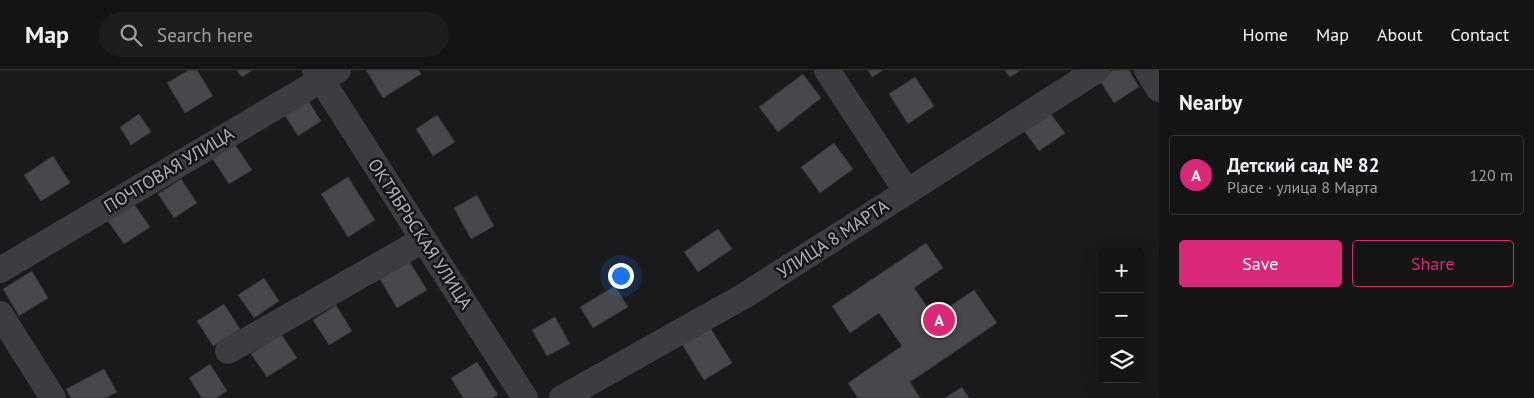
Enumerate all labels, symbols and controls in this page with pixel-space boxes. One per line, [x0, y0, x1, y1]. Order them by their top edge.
search box [99, 12, 449, 57]
text: Map [25, 19, 69, 50]
icon: search [117, 21, 145, 49]
text: Search here [157, 23, 253, 47]
text: Home [1242, 23, 1288, 46]
text: Map [1316, 23, 1349, 46]
text: About [1377, 23, 1423, 46]
text: Contact [1451, 23, 1509, 46]
text: Nearby [1179, 89, 1242, 116]
street label: ПОЧТОВАЯ УЛИЦА [100, 121, 238, 217]
text: Детский сад № 82 [1227, 153, 1379, 177]
street label: ОКТЯБРЬСКАЯ УЛИЦА [363, 154, 478, 314]
text: A [1191, 165, 1201, 185]
text: 120 m [1470, 165, 1513, 185]
text: Place · улица 8 Марта [1227, 177, 1378, 197]
street label: УЛИЦА 8 МАРТА [773, 194, 893, 283]
button: Save [1179, 240, 1342, 287]
button: Share [1352, 240, 1514, 287]
map controls [1099, 248, 1144, 383]
button: + [1099, 248, 1144, 293]
your location [608, 263, 634, 289]
button: − [1099, 293, 1144, 338]
pin: A [923, 301, 955, 339]
button: layers [1099, 338, 1144, 383]

